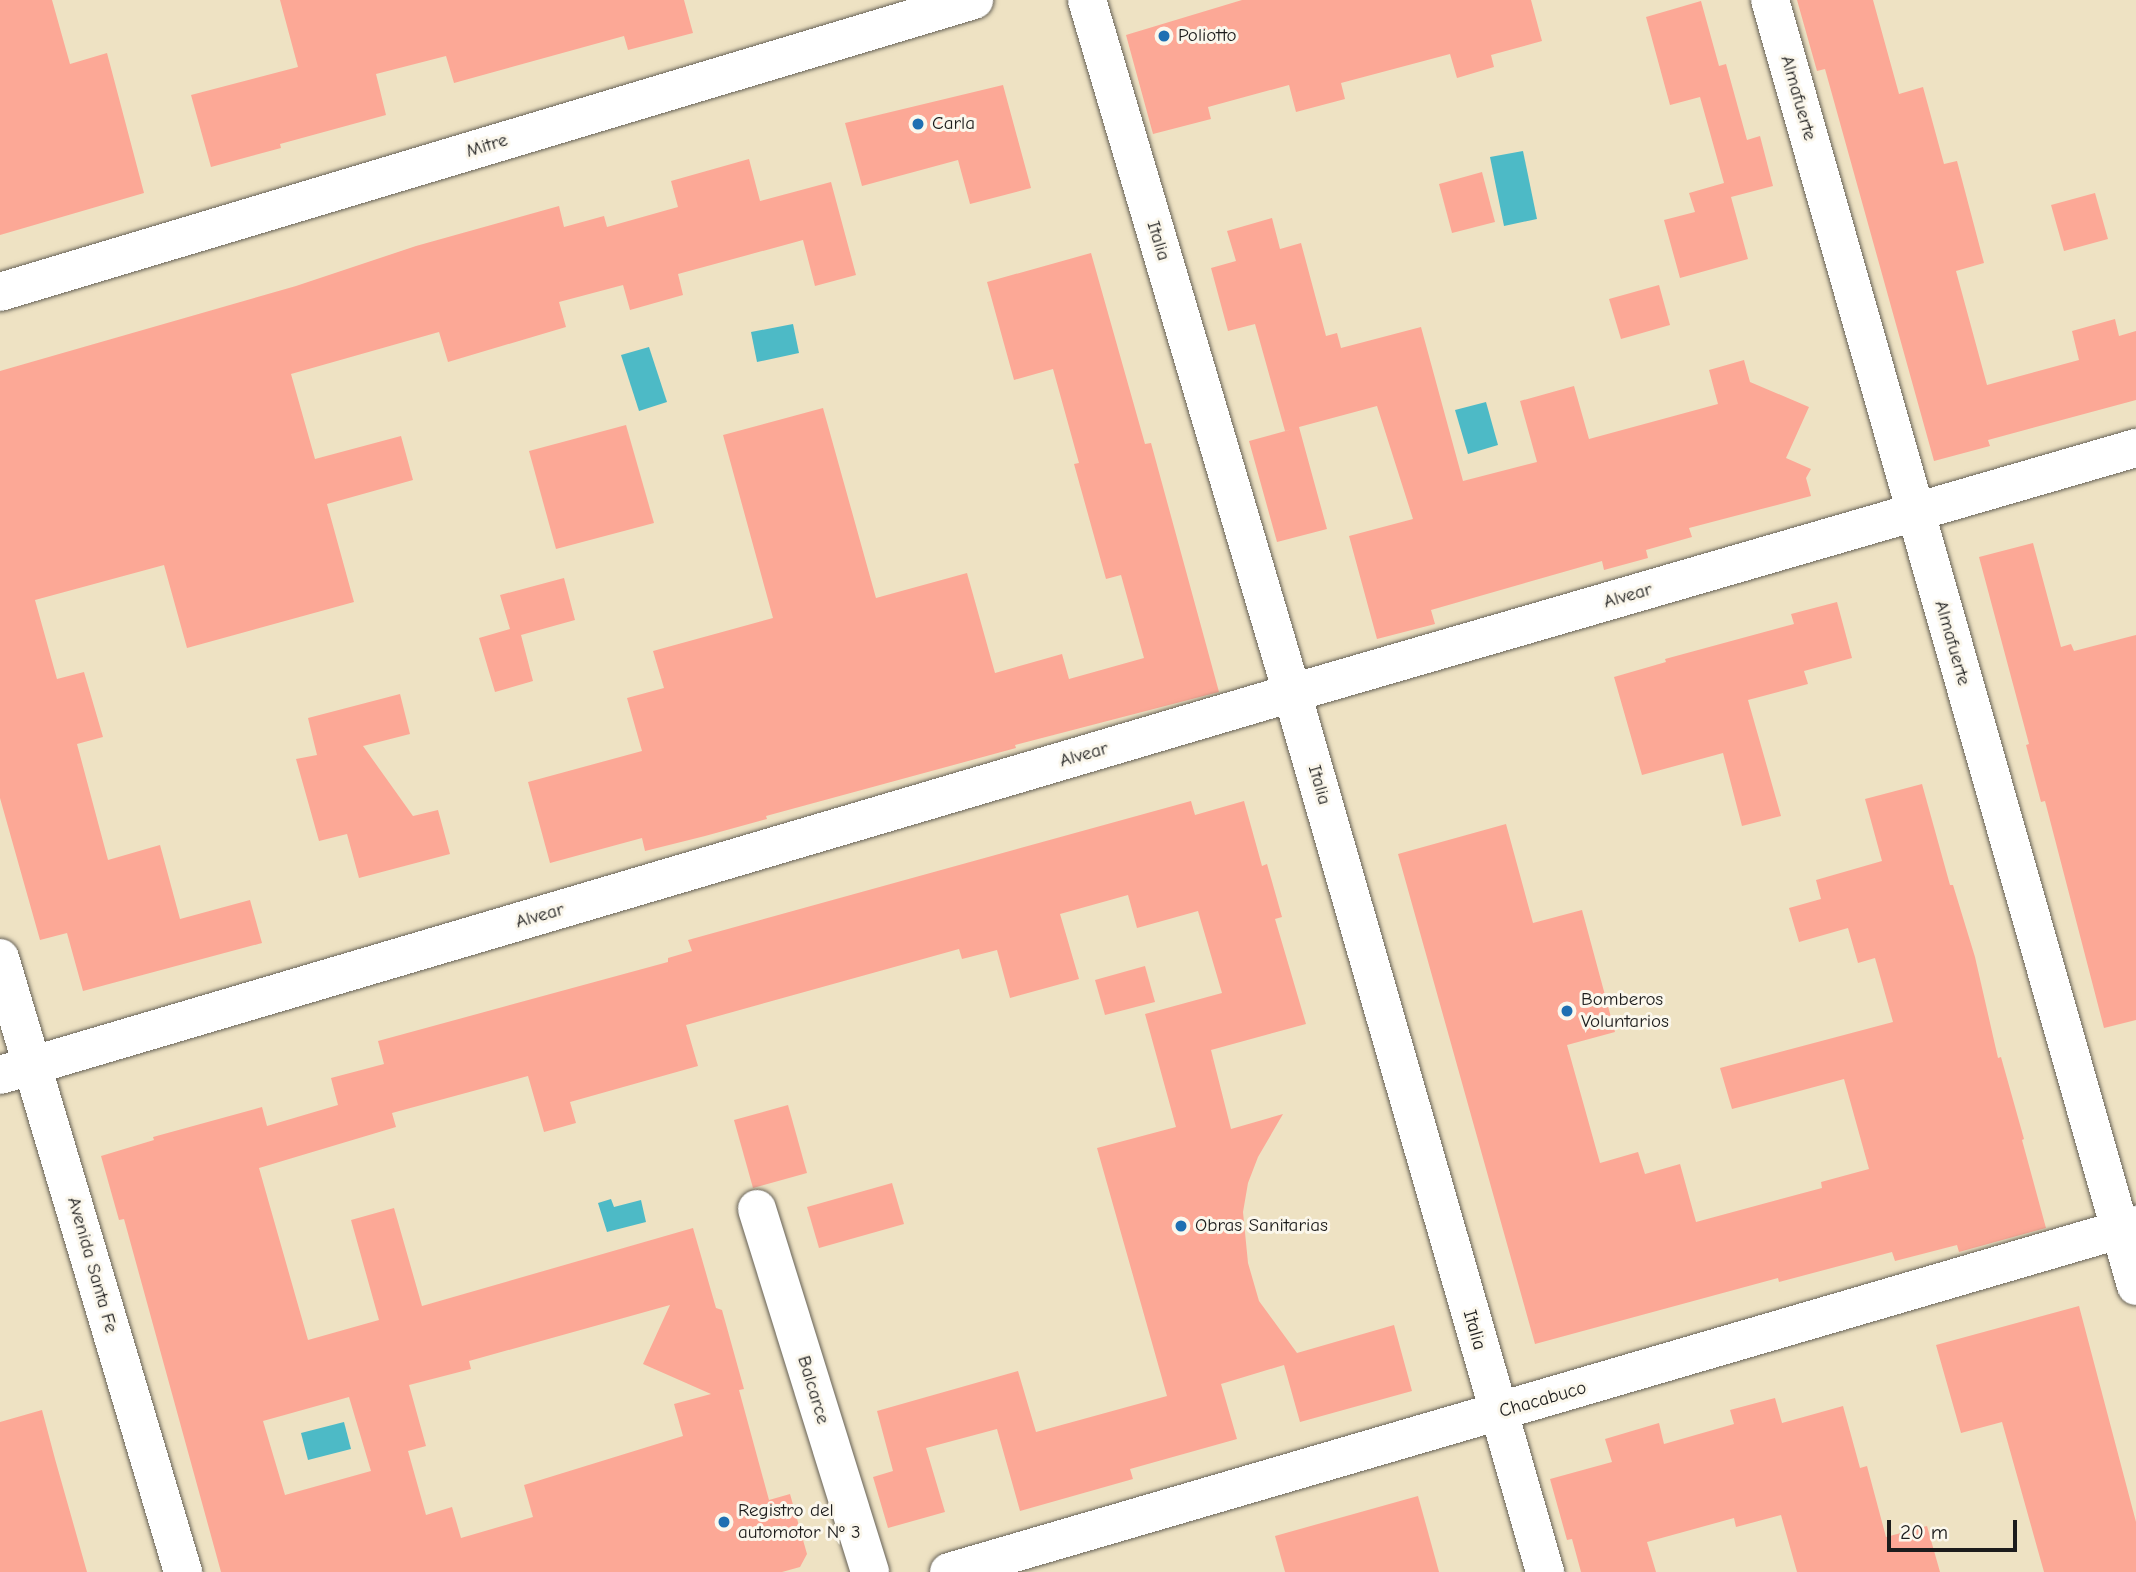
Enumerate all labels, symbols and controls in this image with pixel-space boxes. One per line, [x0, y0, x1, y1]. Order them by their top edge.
place label: Poliotto [1178, 25, 1237, 47]
marker: Poliotto [1156, 28, 1172, 44]
street label: Almafuerte [1775, 53, 1821, 143]
place label: Carla [932, 113, 975, 135]
marker: Carla [910, 116, 926, 132]
street label: Mitre [463, 129, 511, 163]
street label: Italia [1141, 218, 1175, 264]
street label: Alvear [1601, 578, 1655, 614]
street label: Almafuerte [1929, 598, 1975, 688]
street label: Alvear [1057, 737, 1111, 773]
street label: Italia [1302, 762, 1336, 808]
street label: Alvear [513, 898, 567, 934]
place label: Bomberos Voluntarios [1581, 989, 1669, 1033]
marker: Bomberos Voluntarios [1559, 1003, 1575, 1019]
street label: Avenida Santa Fe [62, 1194, 122, 1336]
place label: Obras Sanitarias [1195, 1215, 1328, 1237]
marker: Obras Sanitarias [1173, 1218, 1189, 1234]
street label: Italia [1457, 1307, 1491, 1353]
street label: Balcarce [792, 1353, 834, 1427]
street label: Chacabuco [1497, 1377, 1589, 1423]
place label: Registro del automotor Nº 3 [738, 1500, 861, 1544]
scale bar [1891, 1506, 2021, 1550]
marker: Registro del automotor Nº 3 [716, 1514, 732, 1530]
text: 20 m [1900, 1520, 1948, 1544]

